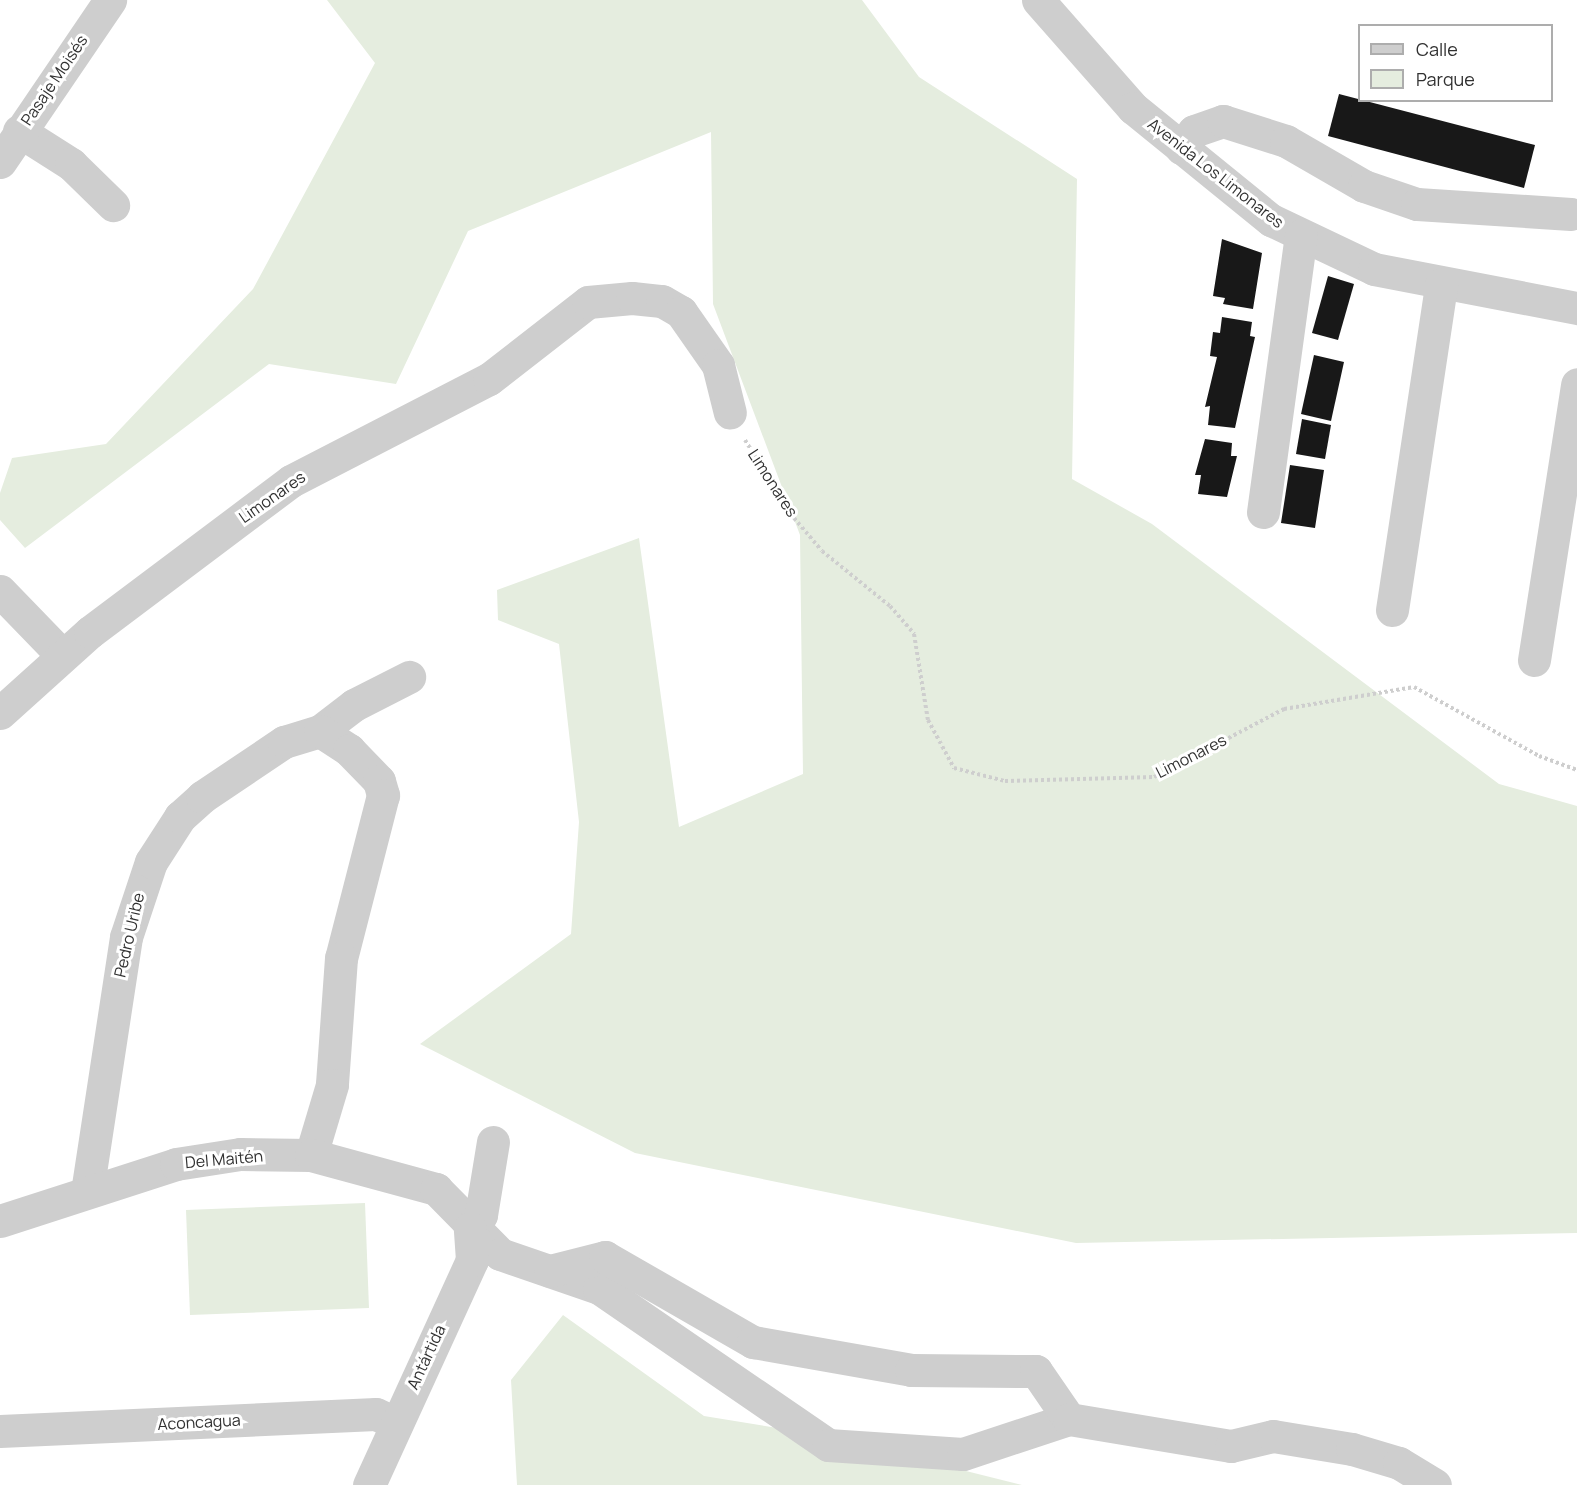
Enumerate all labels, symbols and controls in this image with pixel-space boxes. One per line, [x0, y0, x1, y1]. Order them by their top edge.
legend [1358, 24, 1553, 102]
street label: Pasaje Moisés [17, 31, 91, 129]
text: Calle [1416, 37, 1458, 61]
text: Parque [1416, 67, 1475, 91]
street label: Avenida Los Limonares [1144, 114, 1288, 232]
street label: Limonares [744, 446, 802, 520]
street label: Limonares [235, 467, 309, 527]
street label: Limonares [1153, 730, 1229, 782]
street label: Pedro Uribe [110, 891, 148, 979]
street label: Del Maitén [184, 1146, 264, 1172]
street label: Antártida [403, 1322, 449, 1392]
street label: Aconcagua [157, 1410, 241, 1434]

